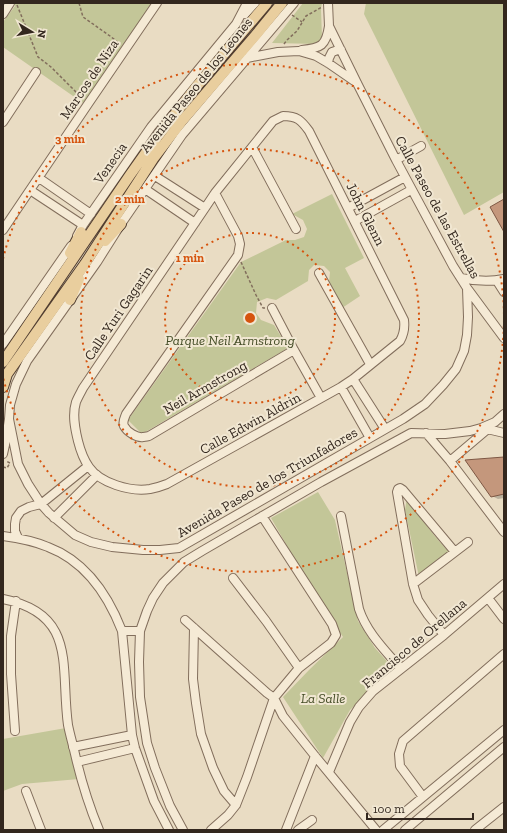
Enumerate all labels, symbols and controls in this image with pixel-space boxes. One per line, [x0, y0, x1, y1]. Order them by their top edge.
north arrow [12, 12, 52, 52]
street label: Avenida Paseo de los Leones [137, 14, 256, 156]
text: N [34, 28, 48, 40]
street label: Marcos de Niza [56, 36, 122, 122]
text: 3 min [55, 132, 85, 146]
street label: Calle Paseo de las Estrellas [391, 133, 484, 282]
street label: Venecia [90, 139, 131, 188]
street label: John Glenn [342, 180, 389, 249]
text: 2 min [115, 192, 145, 206]
text: 1 min [176, 251, 204, 265]
street label: Calle Yuri Gagarin [81, 263, 156, 364]
centre of rings [243, 311, 257, 325]
park label: Parque Neil Armstrong [165, 332, 296, 349]
street label: Neil Armstrong [160, 356, 251, 418]
street label: Calle Edwin Aldrin [197, 389, 304, 458]
street label: Avenida Paseo de los Triunfadores [174, 424, 360, 541]
street label: Francisco de Orellana [359, 595, 470, 692]
park label: La Salle [301, 690, 345, 707]
scale bar [367, 795, 473, 821]
text: 100 m [373, 802, 405, 816]

